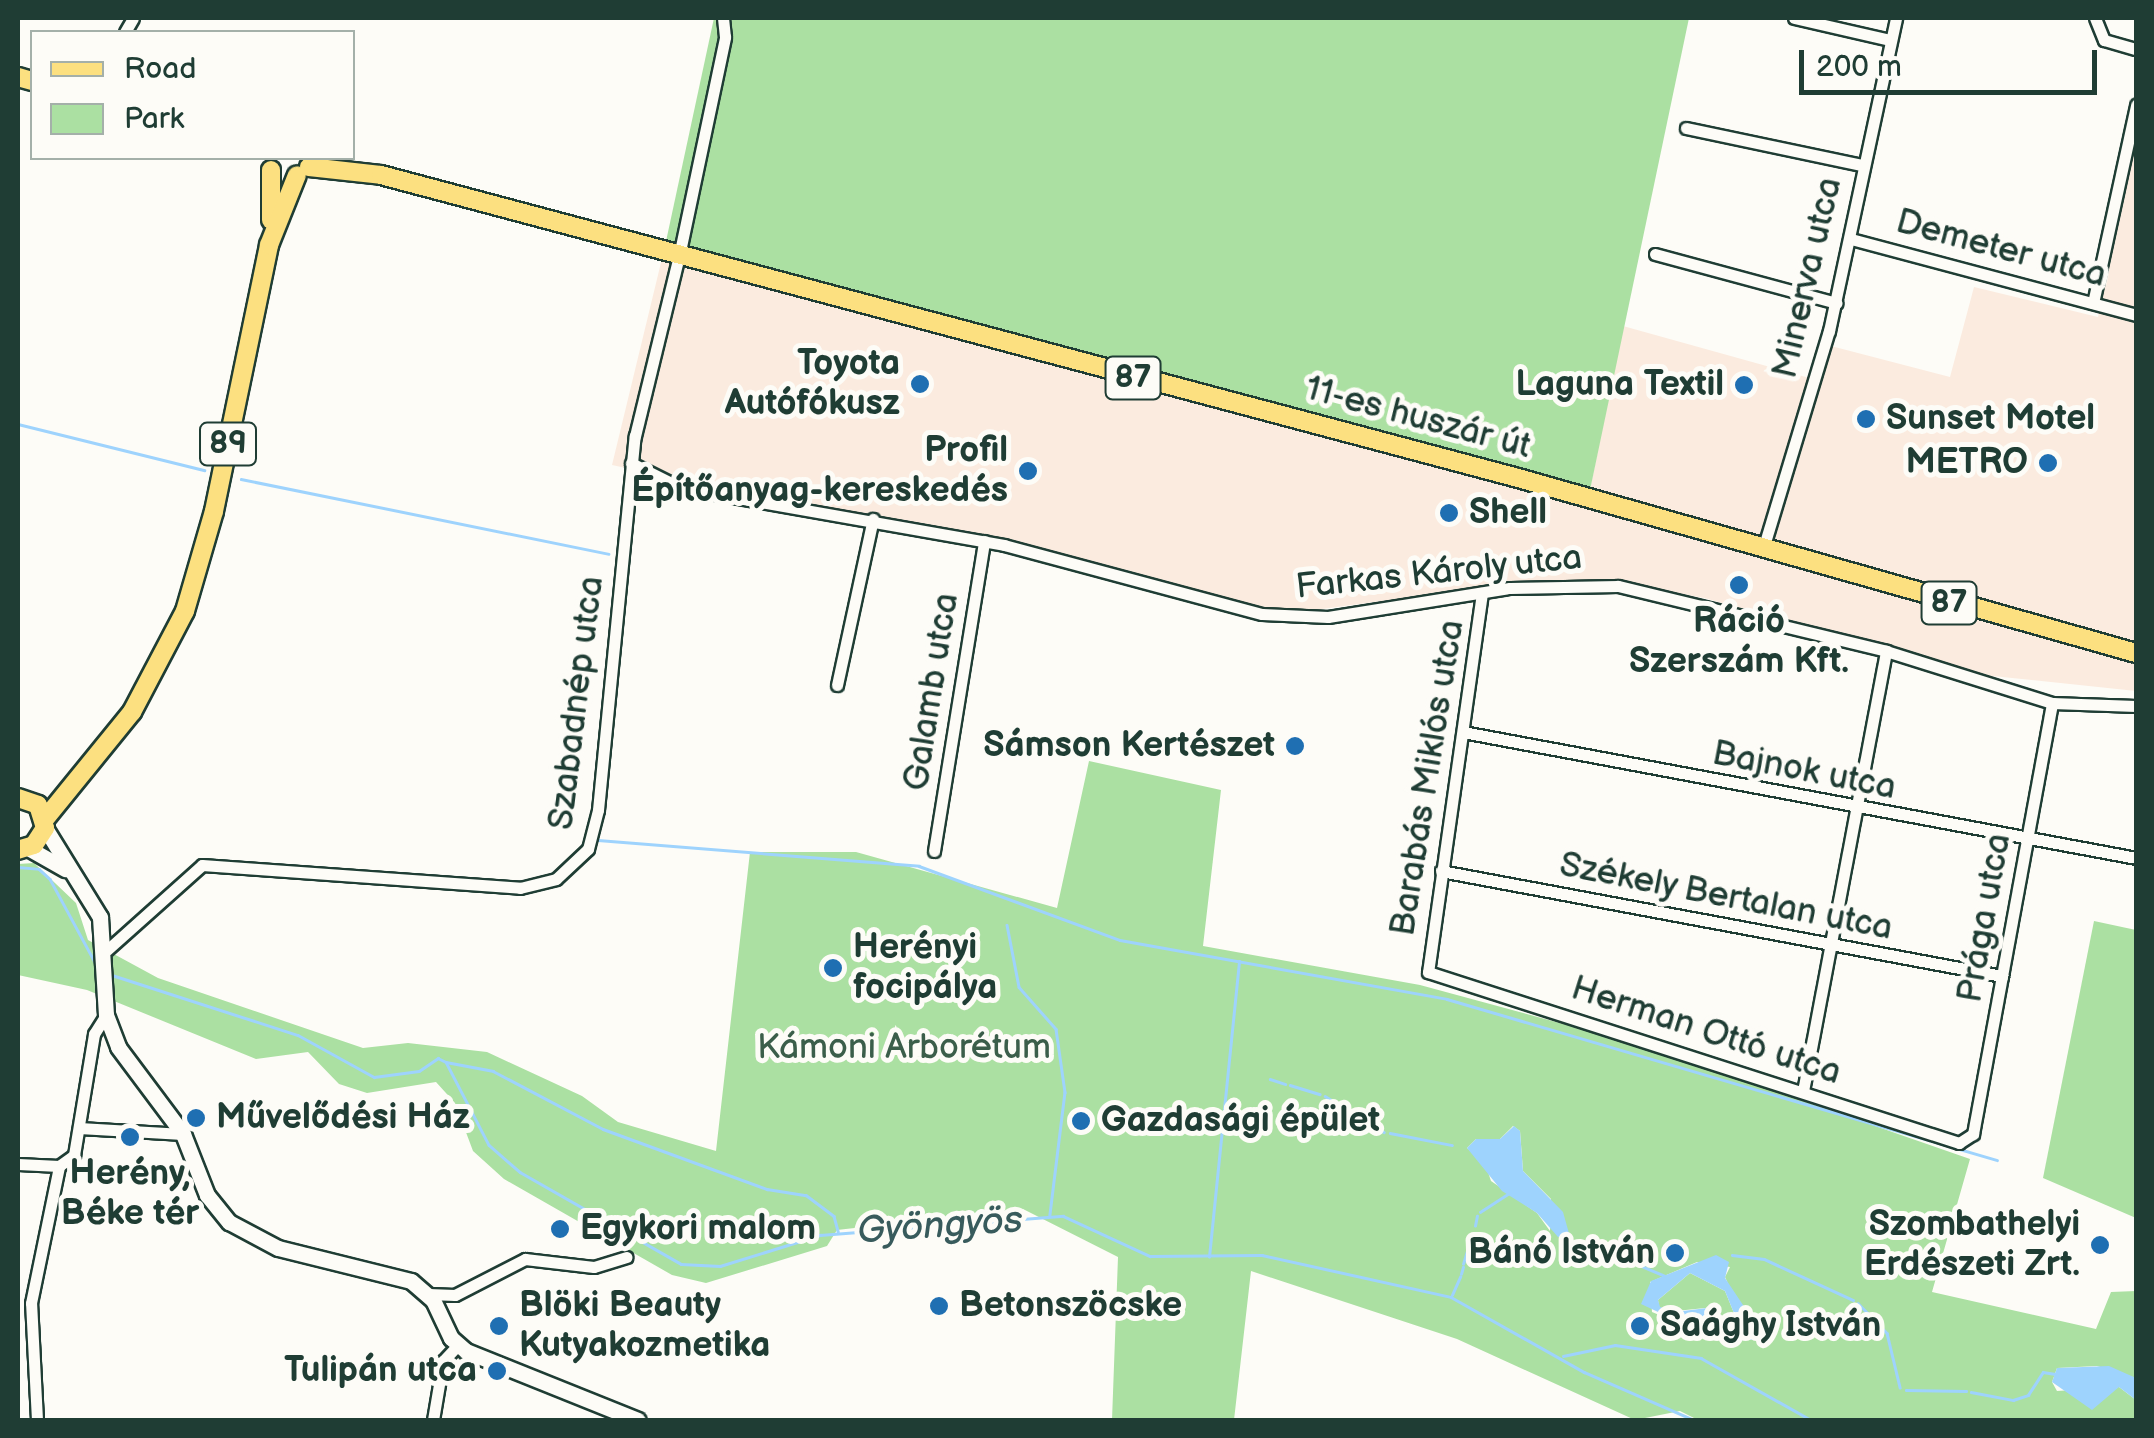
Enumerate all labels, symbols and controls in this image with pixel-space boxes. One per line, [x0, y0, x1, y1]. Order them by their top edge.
legend [30, 30, 355, 160]
scale bar [1804, 30, 2102, 92]
text: 200 m [1816, 49, 1902, 85]
text: Road [124, 51, 197, 87]
text: Park [124, 101, 184, 137]
street label: Minerva utca [1765, 173, 1851, 383]
street label: Demeter utca [1891, 201, 2111, 297]
place label: Toyota Autófókusz [725, 343, 900, 425]
road number: 87 [1103, 351, 1163, 405]
place label: Laguna Textil [1515, 364, 1724, 406]
street label: 11-es huszár út [1301, 368, 1535, 468]
marker: Toyota Autófókusz [909, 373, 931, 395]
marker: Laguna Textil [1733, 374, 1755, 396]
place label: Sunset Motel [1886, 398, 2095, 440]
marker: Sunset Motel [1855, 408, 1877, 430]
road number: 89 [198, 417, 258, 471]
place label: Profil Építőanyag-kereskedés [631, 430, 1008, 512]
place label: METRO [1906, 442, 2028, 484]
marker: METRO [2037, 452, 2059, 474]
marker: Profil Építőanyag-kereskedés [1017, 460, 1039, 482]
place label: Shell [1469, 492, 1547, 534]
marker: Shell [1438, 502, 1460, 524]
street label: Farkas Károly utca [1293, 537, 1585, 609]
street label: Szabadnép utca [541, 574, 613, 832]
marker: Ráció Szerszám Kft. [1728, 574, 1750, 596]
road number: 87 [1919, 576, 1979, 630]
street label: Galamb utca [896, 590, 968, 794]
place label: Ráció Szerszám Kft. [1629, 601, 1849, 683]
street label: Barabás Miklós utca [1382, 617, 1474, 939]
place label: Sámson Kertészet [983, 725, 1275, 767]
street label: Bajnok utca [1709, 733, 1899, 809]
marker: Sámson Kertészet [1284, 735, 1306, 757]
street label: Prága utca [1949, 830, 2021, 1006]
street label: Székely Bertalan utca [1555, 844, 1897, 950]
place label: Herényi focipálya [853, 927, 997, 1009]
marker: Herényi focipálya [822, 957, 844, 979]
street label: Herman Ottó utca [1566, 968, 1846, 1094]
park label: Kámoni Arborétum [757, 1027, 1051, 1069]
place label: Művelődési Ház [216, 1097, 470, 1139]
place label: Gazdasági épület [1101, 1100, 1380, 1142]
marker: Művelődési Ház [185, 1107, 207, 1129]
marker: Gazdasági épület [1070, 1110, 1092, 1132]
marker: Herény, Béke tér [119, 1126, 141, 1148]
place label: Herény, Béke tér [61, 1153, 199, 1235]
water label: Gyöngyös [856, 1197, 1024, 1255]
place label: Szombathelyi Erdészeti Zrt. [1864, 1204, 2080, 1286]
place label: Egykori malom [580, 1208, 816, 1250]
marker: Egykori malom [549, 1218, 571, 1240]
place label: Bánó lstván [1468, 1232, 1655, 1274]
marker: Szombathelyi Erdészeti Zrt. [2089, 1234, 2111, 1256]
marker: Bánó lstván [1664, 1242, 1686, 1264]
place label: Blöki Beauty Kutyakozmetika [519, 1285, 770, 1367]
place label: Betonszöcske [959, 1285, 1182, 1327]
marker: Betonszöcske [928, 1295, 950, 1317]
place label: Saághy István [1660, 1305, 1882, 1347]
marker: Blöki Beauty Kutyakozmetika [488, 1315, 510, 1337]
marker: Saághy István [1629, 1315, 1651, 1337]
place label: Tulipán utca [284, 1350, 477, 1392]
marker: Tulipán utca [486, 1360, 508, 1382]

